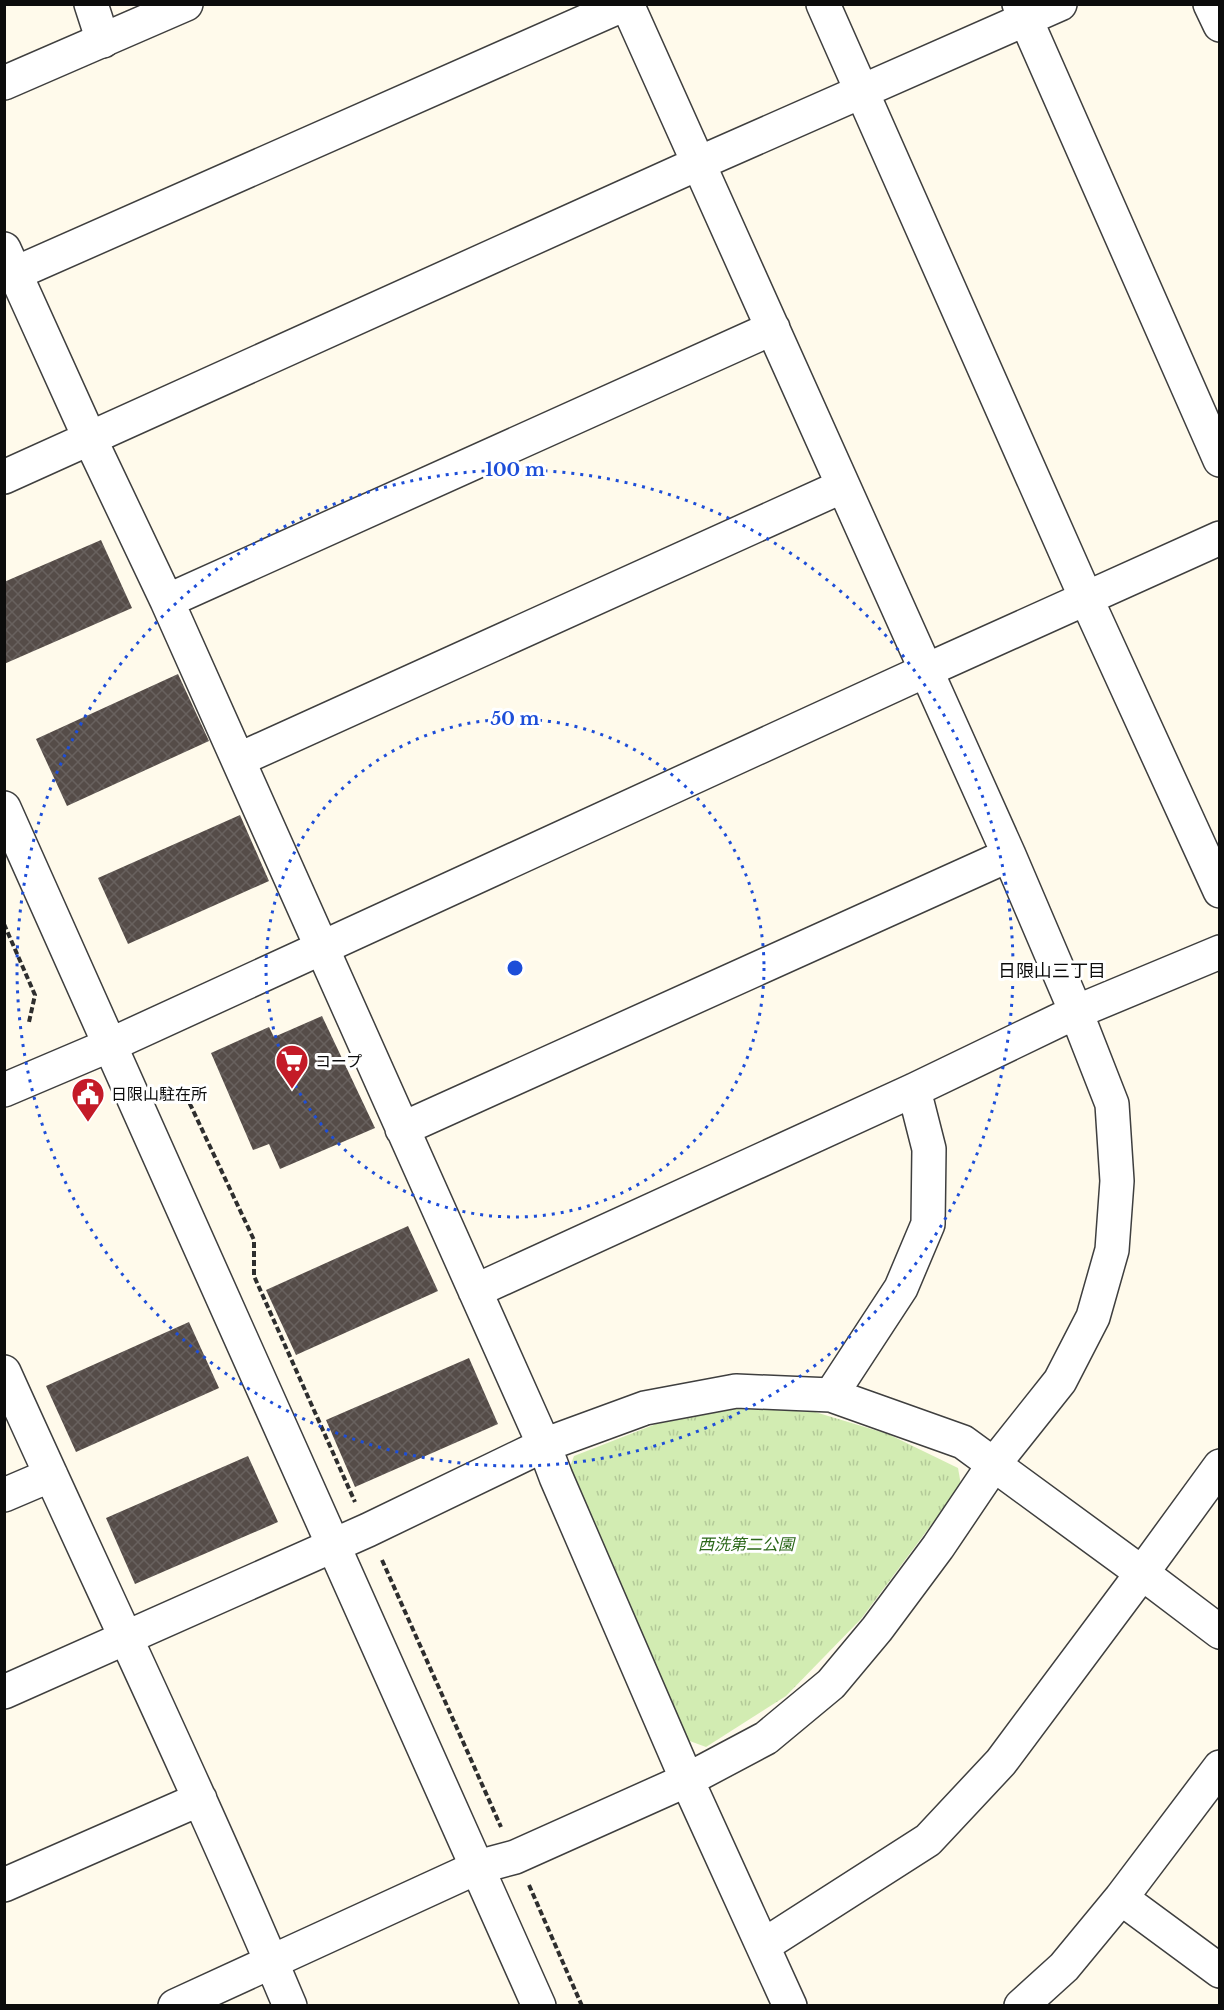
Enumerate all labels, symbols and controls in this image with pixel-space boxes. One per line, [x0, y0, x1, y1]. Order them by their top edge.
text: 100 m [485, 459, 545, 481]
text: 50 m [491, 708, 540, 730]
centre of rings [505, 958, 525, 978]
district label: 日限山三丁目 [998, 960, 1106, 982]
supermarket icon: コープ [274, 1043, 310, 1090]
place label: コープ [315, 1051, 362, 1071]
public building icon: 日限山駐在所 [70, 1076, 106, 1123]
place label: 日限山駐在所 [111, 1084, 207, 1104]
park label: 西洗第二公園 [698, 1534, 796, 1554]

